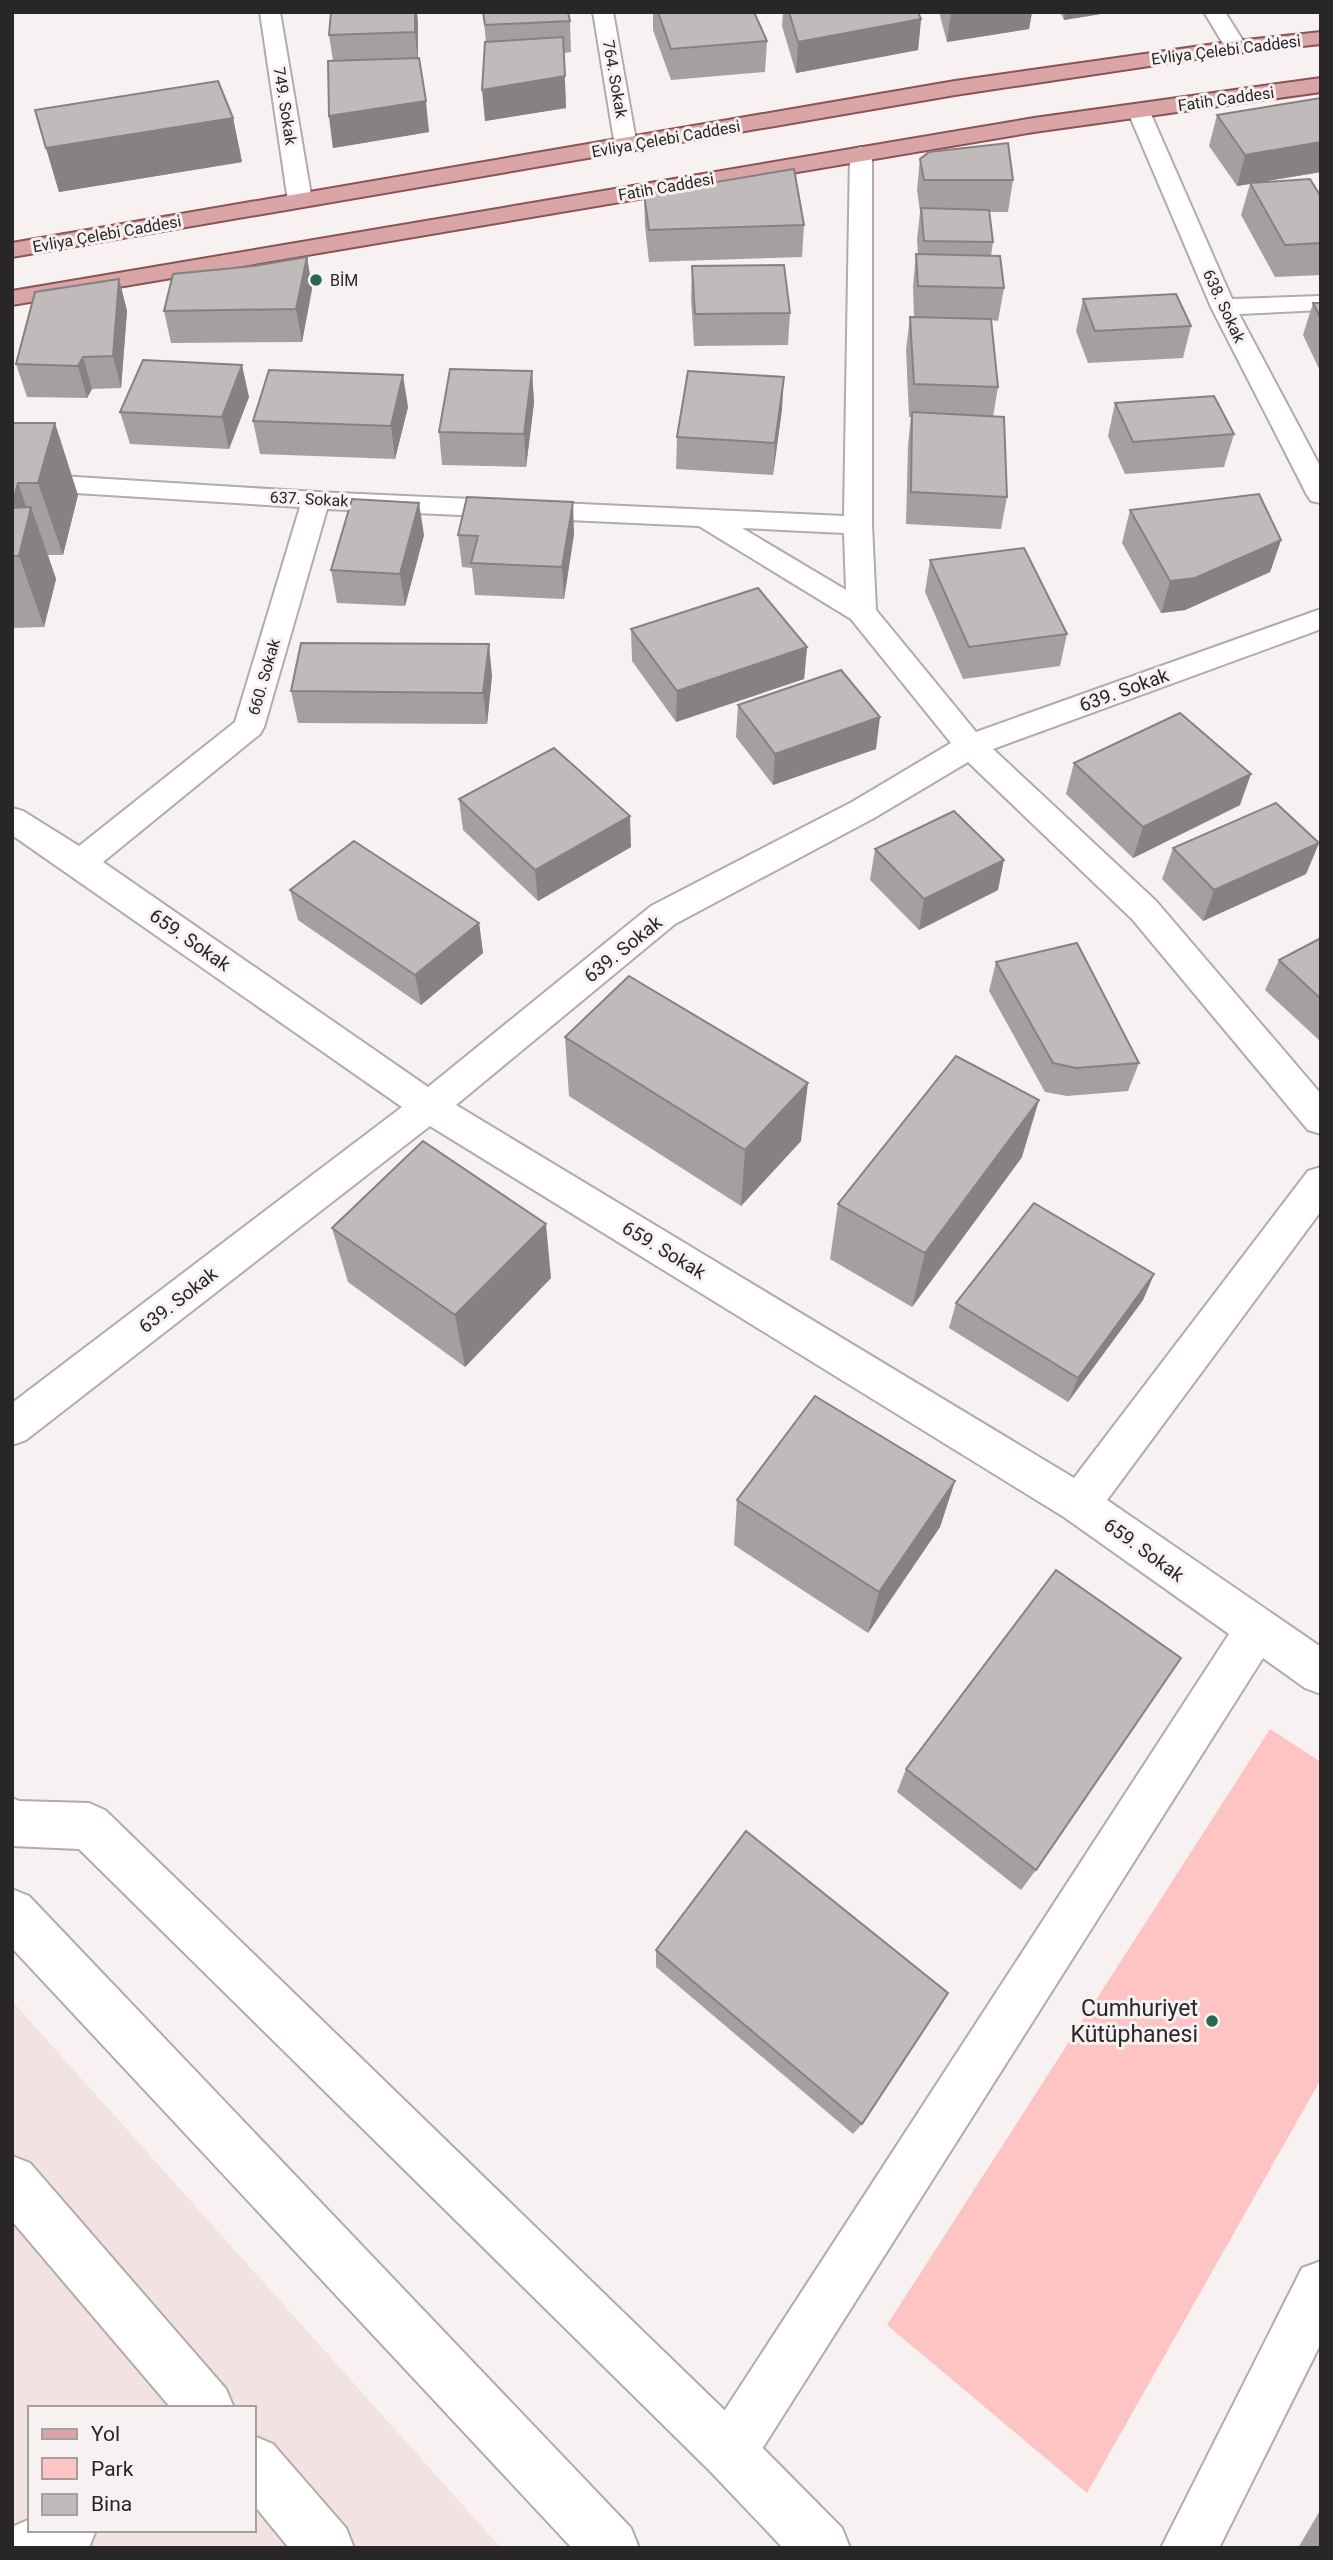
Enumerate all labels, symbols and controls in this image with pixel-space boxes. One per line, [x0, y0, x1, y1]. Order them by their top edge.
street label: Evliya Çelebi Caddesi [1150, 31, 1302, 69]
street label: 764. Sokak [599, 39, 631, 120]
street label: 749. Sokak [269, 66, 301, 147]
street label: Fatih Caddesi [1177, 83, 1275, 115]
street label: Evliya Çelebi Caddesi [590, 117, 742, 161]
street label: Fatih Caddesi [617, 169, 715, 205]
street label: Evliya Çelebi Caddesi [31, 212, 183, 256]
street label: 638. Sokak [1199, 266, 1250, 346]
place label: BİM [330, 271, 358, 290]
marker: BİM [308, 272, 324, 288]
street label: 637. Sokak [269, 487, 350, 511]
street label: 660. Sokak [244, 636, 284, 717]
street label: 639. Sokak [1076, 663, 1172, 717]
street label: 659. Sokak [145, 904, 235, 976]
street label: 639. Sokak [579, 910, 667, 987]
street label: 659. Sokak [618, 1216, 710, 1284]
street label: 639. Sokak [134, 1262, 222, 1338]
street label: 659. Sokak [1099, 1513, 1189, 1587]
place label: Cumhuriyet Kütüphanesi [1070, 1995, 1198, 2048]
marker: Cumhuriyet Kütüphanesi [1204, 2013, 1220, 2029]
legend [28, 2406, 256, 2532]
text: Yol [91, 2422, 120, 2446]
text: Park [91, 2457, 134, 2481]
text: Bina [91, 2492, 132, 2516]

